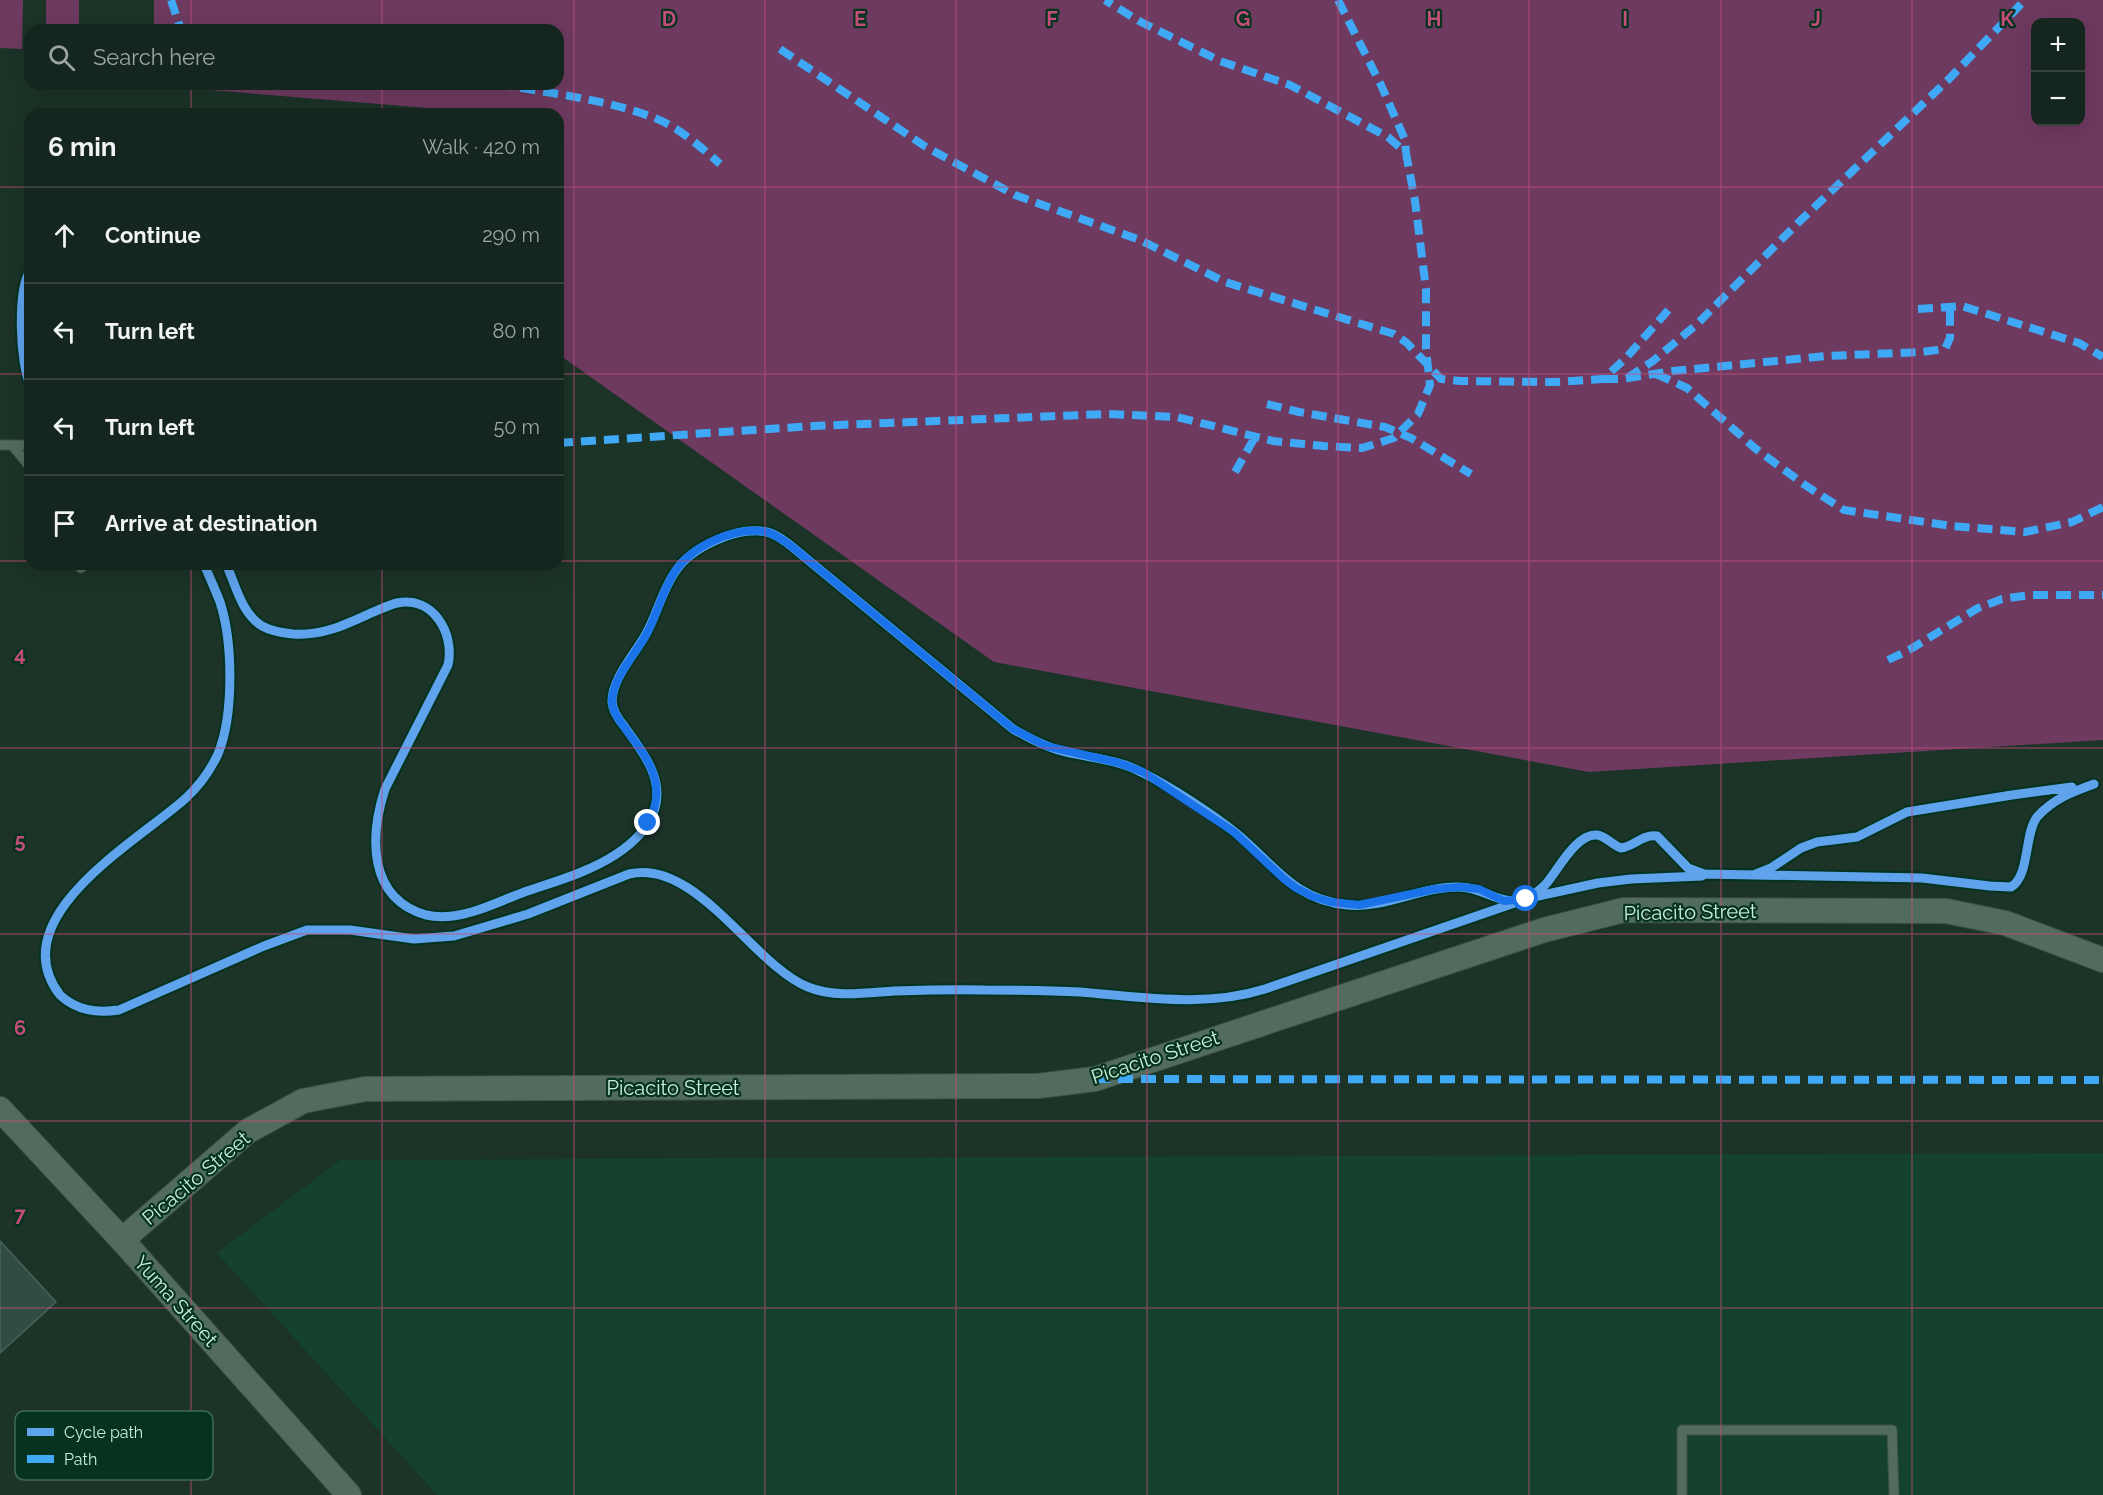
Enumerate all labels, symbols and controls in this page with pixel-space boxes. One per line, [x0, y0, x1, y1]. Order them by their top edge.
text: D [662, 7, 676, 31]
text: E [854, 7, 866, 31]
text: F [1046, 7, 1058, 31]
text: G [1236, 7, 1250, 31]
text: H [1427, 7, 1441, 31]
text: I [1622, 7, 1628, 31]
text: J [1811, 7, 1821, 31]
text: K [2000, 7, 2014, 31]
map controls [2031, 18, 2085, 126]
button: + [2031, 18, 2085, 72]
search box [24, 24, 564, 90]
icon: search [45, 41, 78, 74]
text: Search here [93, 44, 215, 70]
button: − [2031, 72, 2085, 126]
text: 6 min [48, 132, 117, 162]
text: Walk · 420 m [422, 135, 540, 159]
icon: ahead [48, 219, 81, 252]
text: Continue [105, 222, 201, 248]
text: 290 m [482, 223, 540, 247]
icon: left [48, 315, 81, 348]
text: Turn left [105, 318, 195, 344]
text: 80 m [492, 319, 540, 343]
icon: left [48, 411, 81, 444]
text: Turn left [105, 414, 195, 440]
text: 50 m [493, 415, 540, 439]
icon: arrive [48, 507, 81, 540]
text: Arrive at destination [105, 510, 318, 536]
text: 4 [14, 642, 26, 666]
route end [634, 809, 660, 835]
text: 5 [14, 829, 26, 853]
route start [1512, 885, 1538, 911]
street label: Picacito Street [1623, 899, 1757, 925]
text: 6 [14, 1016, 26, 1040]
street label: Picacito Street [1088, 1025, 1222, 1089]
street label: Picacito Street [607, 1076, 740, 1100]
street label: Picacito Street [137, 1126, 255, 1230]
text: 7 [14, 1203, 26, 1227]
street label: Yuma Street [129, 1251, 223, 1351]
legend [15, 1411, 213, 1480]
text: Cycle path [64, 1423, 143, 1442]
text: Path [64, 1450, 97, 1469]

